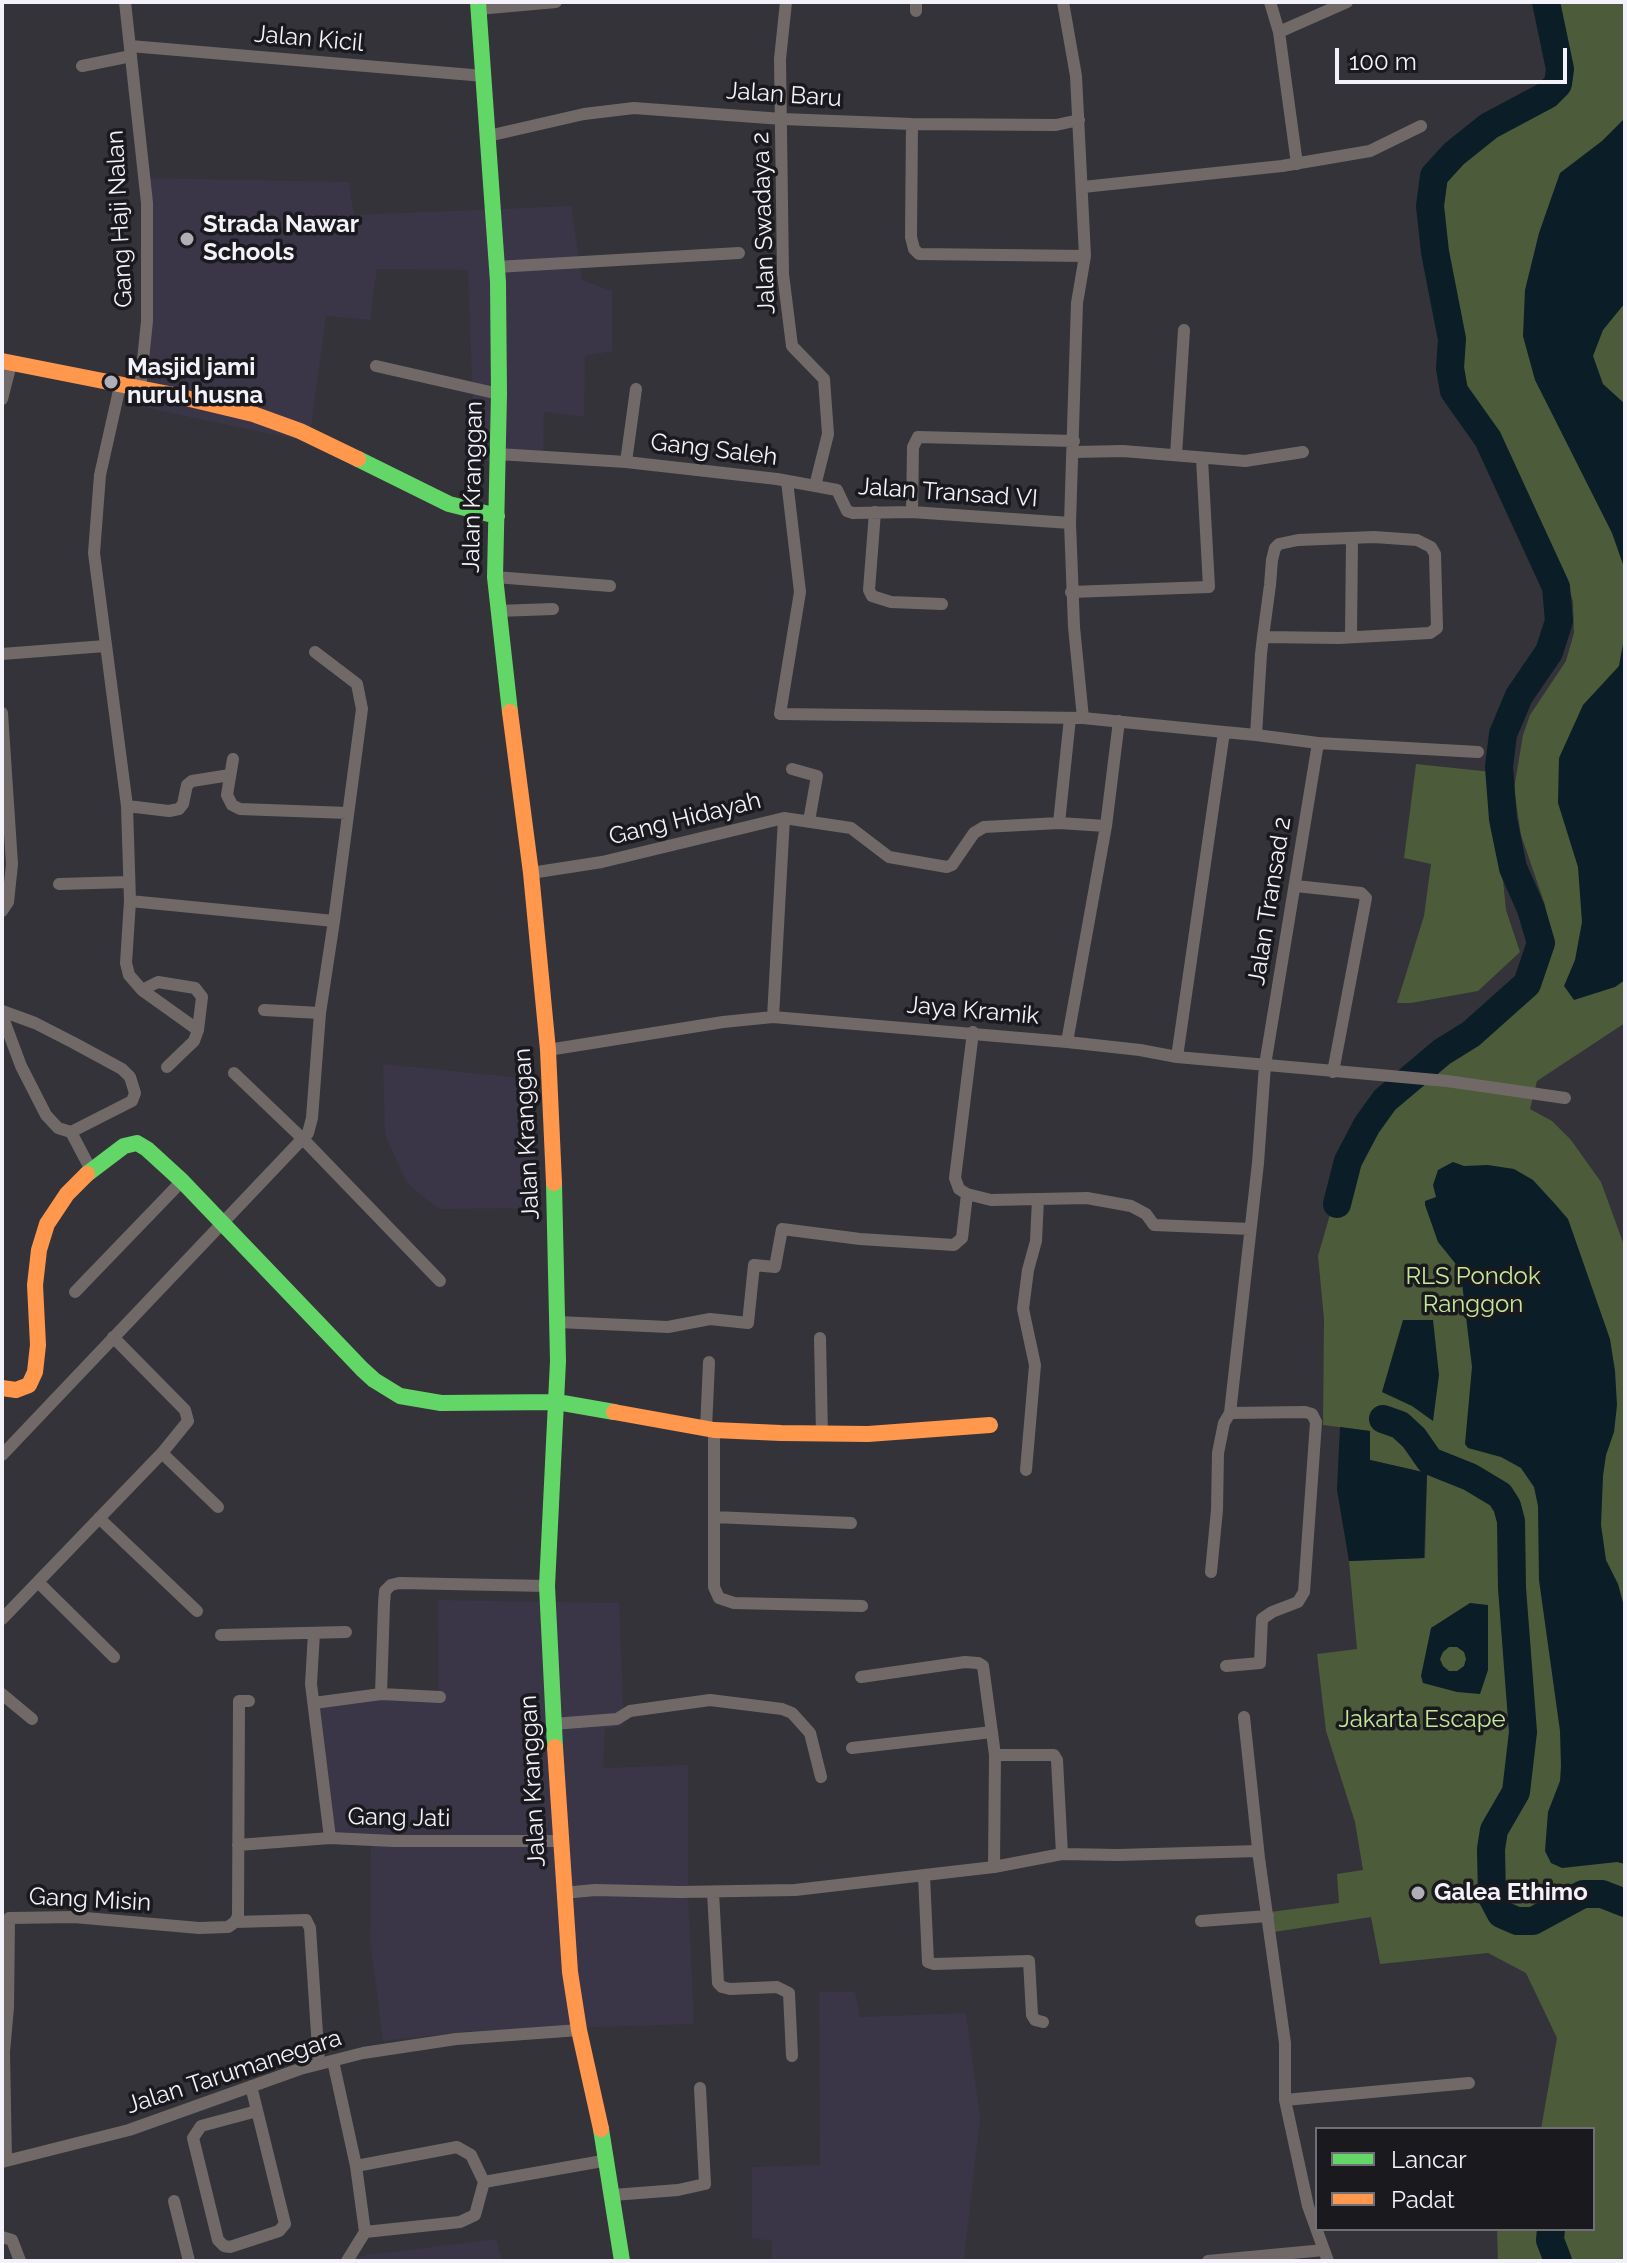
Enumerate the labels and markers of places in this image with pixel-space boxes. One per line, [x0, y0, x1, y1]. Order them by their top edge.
place label: Strada Nawar Schools [203, 211, 359, 267]
marker: Strada Nawar Schools [178, 230, 196, 248]
place label: Masjid jami nurul husna [127, 354, 263, 410]
marker: Masjid jami nurul husna [102, 373, 120, 391]
place label: Galea Ethimo [1434, 1879, 1588, 1907]
marker: Galea Ethimo [1409, 1884, 1427, 1902]

